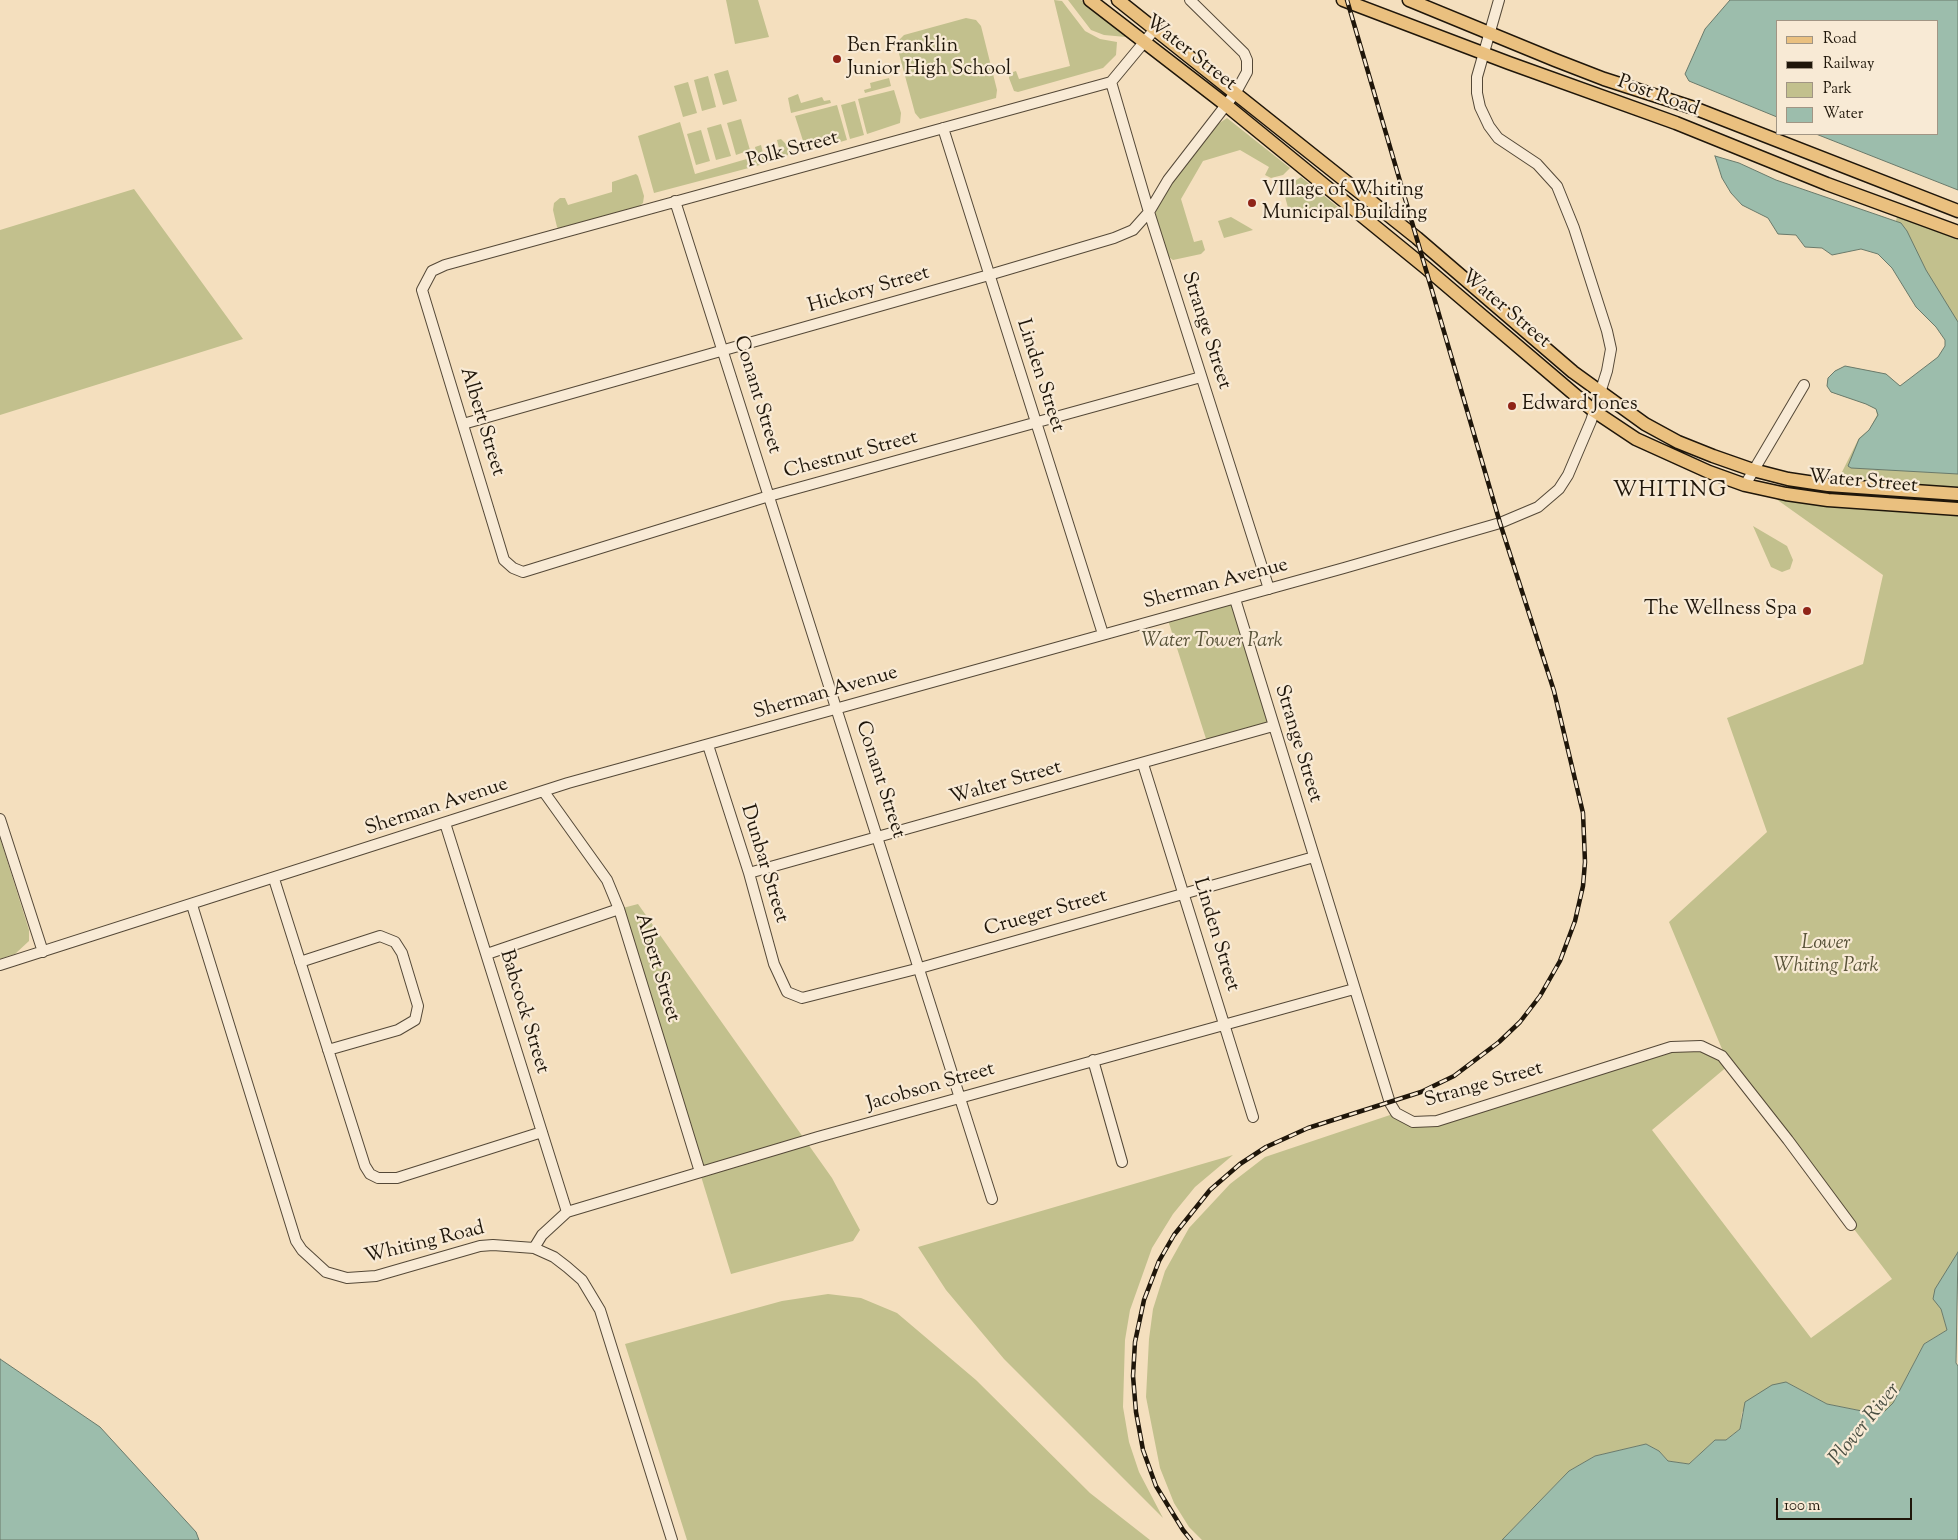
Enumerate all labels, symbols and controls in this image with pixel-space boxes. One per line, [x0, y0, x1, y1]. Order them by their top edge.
street label: Water Street [1139, 11, 1241, 97]
legend [1776, 20, 1938, 135]
text: Road [1823, 29, 1857, 50]
place label: Ben Franklin Junior High School [847, 36, 1011, 83]
marker: Ben Franklin Junior High School [831, 53, 843, 65]
text: Railway [1823, 54, 1874, 75]
street label: Post Road [1614, 71, 1702, 123]
text: Park [1823, 79, 1852, 100]
text: Water [1823, 104, 1863, 125]
street label: Polk Street [745, 127, 841, 175]
place label: VIllage of Whiting Municipal Building [1262, 180, 1427, 227]
marker: VIllage of Whiting Municipal Building [1246, 197, 1258, 209]
street label: Hickory Street [806, 262, 932, 320]
street label: Water Street [1455, 266, 1555, 354]
street label: Strange Street [1175, 269, 1235, 393]
street label: Linden Street [1009, 316, 1069, 436]
street label: Conant Street [727, 333, 785, 457]
street label: Albert Street [453, 365, 509, 479]
place label: Edward Jones [1522, 394, 1638, 418]
marker: Edward Jones [1506, 400, 1518, 412]
street label: Chestnut Street [781, 427, 921, 485]
street label: Water Street [1807, 466, 1919, 500]
district label: WHITING [1612, 479, 1728, 505]
street label: Sherman Avenue [1141, 554, 1291, 616]
place label: The Wellness Spa [1644, 599, 1797, 623]
marker: The Wellness Spa [1801, 605, 1813, 617]
park label: Water Tower Park [1141, 631, 1283, 655]
street label: Sherman Avenue [751, 662, 901, 726]
street label: Strange Street [1268, 682, 1326, 806]
street label: Conant Street [849, 718, 909, 842]
street label: Walter Street [947, 757, 1065, 811]
street label: Sherman Avenue [362, 774, 512, 842]
street label: Dunbar Street [734, 802, 792, 926]
street label: Linden Street [1186, 875, 1244, 995]
street label: Crueger Street [982, 885, 1110, 943]
street label: Albert Street [628, 911, 684, 1025]
park label: Lower Whiting Park [1774, 933, 1878, 980]
street label: Babcock Street [493, 947, 553, 1077]
street label: Jacobson Street [864, 1058, 998, 1118]
street label: Strange Street [1422, 1058, 1546, 1114]
street label: Whiting Road [363, 1218, 487, 1270]
water label: Plover River [1825, 1379, 1907, 1471]
scale bar [1778, 1488, 1914, 1520]
text: 100 m [1784, 1496, 1820, 1517]

